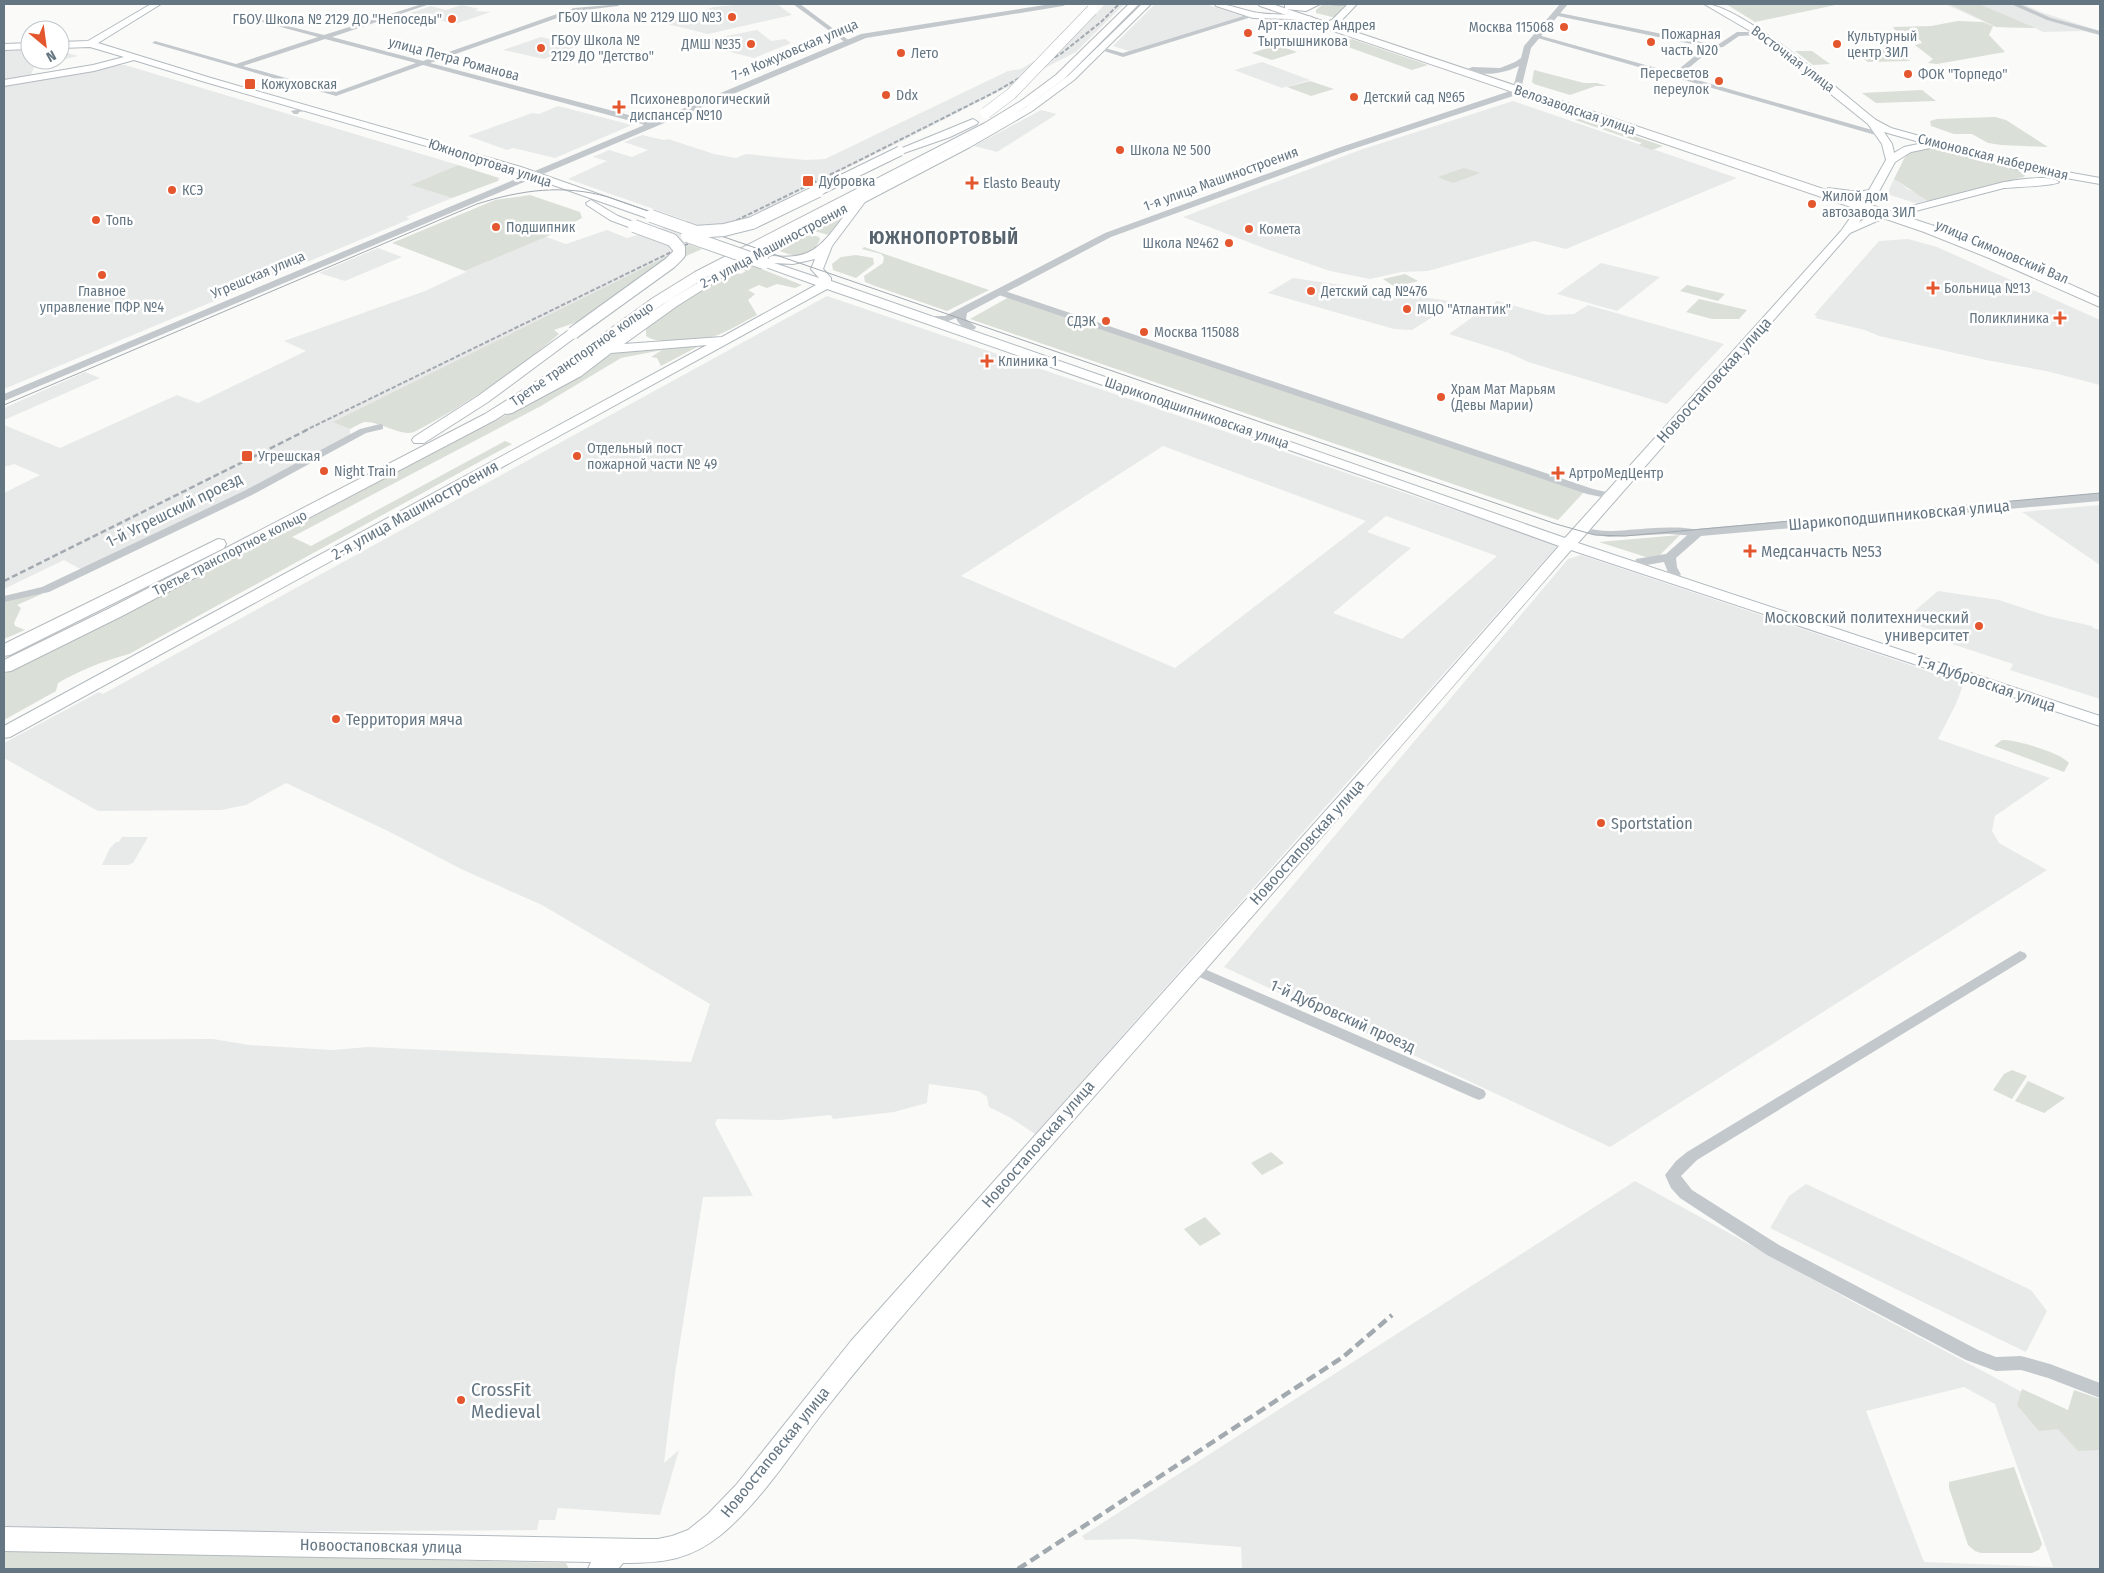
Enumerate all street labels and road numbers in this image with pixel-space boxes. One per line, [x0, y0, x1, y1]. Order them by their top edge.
street label: 7-я Кожуховская улица [729, 16, 861, 84]
street label: Восточная улица [1748, 22, 1838, 96]
street label: улица Петра Романова [387, 33, 521, 85]
street label: Велозаводская улица [1512, 81, 1638, 139]
street label: Симоновская набережная [1916, 130, 2070, 184]
street label: Южнопортовая улица [426, 135, 554, 191]
street label: 1-я улица Машиностроения [1141, 143, 1301, 215]
street label: 2-я улица Машиностроения [697, 200, 851, 292]
street label: улица Симоновский Вал [1933, 216, 2071, 288]
street label: Угрешская улица [207, 247, 308, 303]
street label: Третье транспортное кольцо [507, 298, 657, 410]
street label: Новоостаповская улица [1653, 313, 1775, 447]
street label: Шарикоподшипниковская улица [1102, 373, 1292, 453]
street label: 2-я улица Машиностроения [328, 456, 502, 564]
street label: 1-й Угрешский проезд [103, 469, 245, 551]
street label: Шарикоподшипниковская улица [1788, 496, 2010, 534]
street label: Третье транспортное кольцо [150, 507, 310, 599]
street label: 1-я Дубровская улица [1914, 650, 2059, 716]
street label: Новоостаповская улица [1246, 775, 1368, 909]
street label: 1-й Дубровский проезд [1267, 975, 1419, 1057]
street label: Новоостаповская улица [978, 1076, 1098, 1211]
street label: Новоостаповская улица [717, 1383, 834, 1521]
street label: Новоостаповская улица [300, 1535, 462, 1557]

